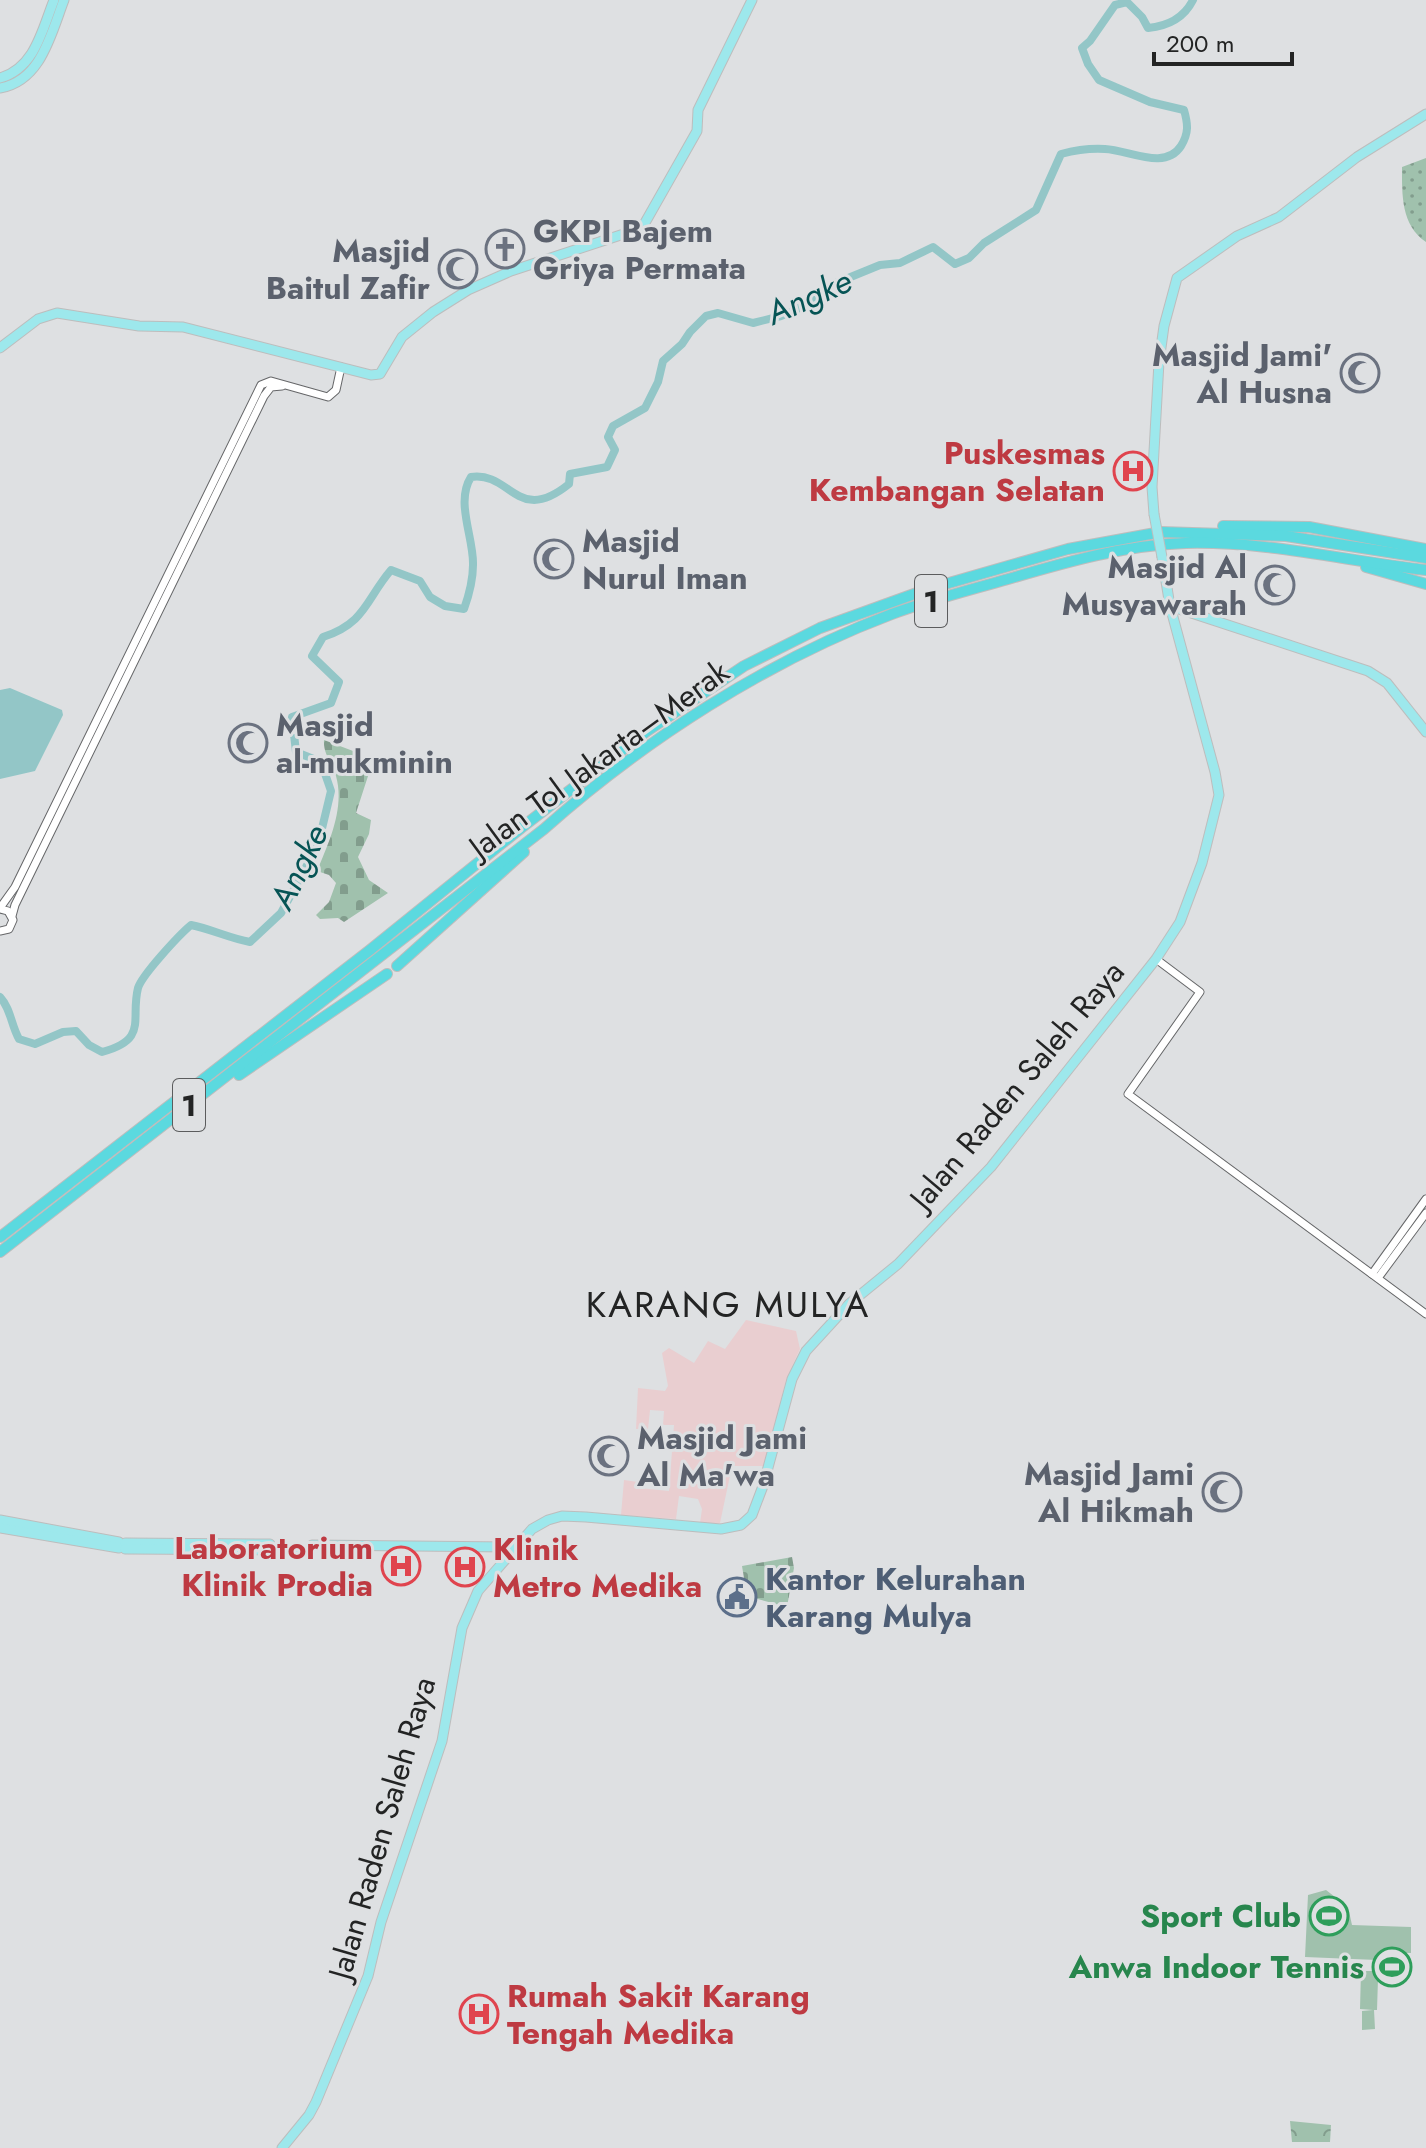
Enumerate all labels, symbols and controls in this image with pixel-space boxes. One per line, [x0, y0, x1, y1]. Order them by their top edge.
scale bar [1154, 16, 1292, 66]
text: 200 m [1166, 26, 1234, 61]
place label: GKPI Bajem Griya Permata [533, 208, 746, 291]
place label: Masjid Baitul Zafir [266, 228, 430, 311]
church icon: GKPI Bajem Griya Permata [484, 228, 526, 270]
mosque icon: Masjid Baitul Zafir [437, 248, 479, 290]
water label: Angke [758, 257, 860, 338]
place label: Masjid Jami' Al Husna [1152, 332, 1332, 415]
mosque icon: Masjid Jami' Al Husna [1339, 352, 1381, 394]
place label: Puskesmas Kembangan Selatan [809, 430, 1105, 513]
hospital icon: Puskesmas Kembangan Selatan [1112, 450, 1154, 492]
place label: Masjid Nurul Iman [582, 518, 748, 601]
mosque icon: Masjid Nurul Iman [533, 538, 575, 580]
place label: Masjid Al Musyawarah [1062, 544, 1247, 627]
mosque icon: Masjid Al Musyawarah [1254, 564, 1296, 606]
road number: 1 [915, 575, 947, 627]
street label: Jalan Tol Jakarta–Merak [456, 648, 739, 871]
place label: Masjid al-mukminin [276, 702, 453, 785]
mosque icon: Masjid al-mukminin [227, 722, 269, 764]
water label: Angke [257, 816, 341, 919]
street label: Jalan Raden Saleh Raya [896, 951, 1135, 1223]
road number: 1 [173, 1079, 205, 1131]
district label: KARANG MULYA [586, 1278, 870, 1330]
place label: Masjid Jami Al Ma'wa [636, 1415, 807, 1498]
mosque icon: Masjid Jami Al Ma'wa [588, 1435, 630, 1477]
place label: Masjid Jami Al Hikmah [1024, 1451, 1194, 1534]
mosque icon: Masjid Jami Al Hikmah [1201, 1471, 1243, 1513]
place label: Laboratorium Klinik Prodia [174, 1525, 373, 1608]
place label: Klinik Metro Medika [493, 1526, 702, 1609]
hospital icon: Laboratorium Klinik Prodia [380, 1545, 422, 1587]
hospital icon: Klinik Metro Medika [444, 1546, 486, 1588]
place label: Kantor Kelurahan Karang Mulya [765, 1556, 1026, 1639]
public building icon: Kantor Kelurahan Karang Mulya [716, 1576, 758, 1618]
street label: Jalan Raden Saleh Raya [316, 1671, 447, 1988]
place label: Sport Club [1140, 1893, 1301, 1939]
sports icon: Sport Club [1308, 1895, 1350, 1937]
place label: Anwa Indoor Tennis [1068, 1944, 1364, 1990]
sports icon: Anwa Indoor Tennis [1371, 1946, 1413, 1988]
place label: Rumah Sakit Karang Tengah Medika [507, 1973, 810, 2056]
hospital icon: Rumah Sakit Karang Tengah Medika [458, 1993, 500, 2035]

